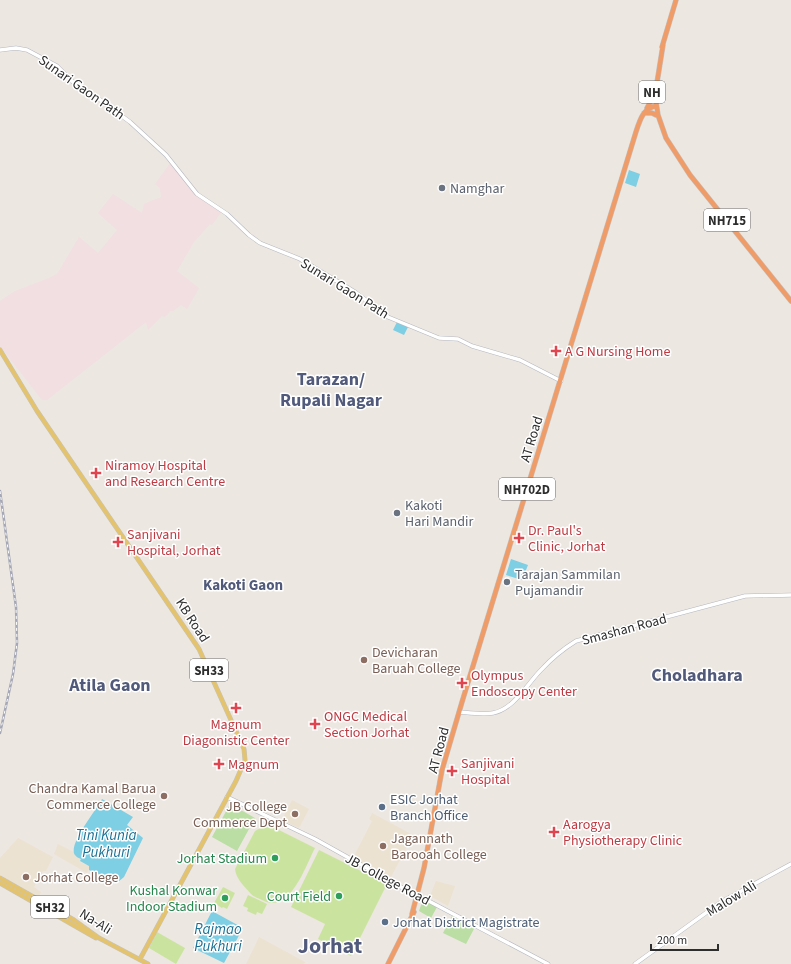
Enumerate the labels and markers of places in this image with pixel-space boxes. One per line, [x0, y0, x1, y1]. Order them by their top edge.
place label: Namghar [450, 179, 504, 199]
marker: Namghar [437, 183, 447, 193]
place label: A G Nursing Home [565, 342, 670, 362]
marker: A G Nursing Home [550, 345, 562, 357]
place label: Niramoy Hospital and Research Centre [105, 456, 225, 492]
marker: Niramoy Hospital and Research Centre [90, 467, 102, 479]
place label: Kakoti Hari Mandir [405, 496, 473, 532]
marker: Kakoti Hari Mandir [392, 508, 402, 518]
place label: Dr. Paul's Clinic, Jorhat [528, 521, 605, 557]
place label: Sanjivani Hospital, Jorhat [127, 525, 221, 561]
marker: Dr. Paul's Clinic, Jorhat [513, 532, 525, 544]
marker: Sanjivani Hospital, Jorhat [112, 536, 124, 548]
place label: Tarajan Sammilan Pujamandir [515, 565, 621, 601]
marker: Tarajan Sammilan Pujamandir [502, 577, 512, 587]
place label: Devicharan Baruah College [372, 643, 461, 679]
marker: Devicharan Baruah College [359, 655, 369, 665]
place label: Olympus Endoscopy Center [471, 666, 577, 702]
marker: Olympus Endoscopy Center [456, 677, 468, 689]
marker: Magnum Diagonistic Center [230, 702, 242, 714]
place label: ONGC Medical Section Jorhat [324, 707, 410, 743]
place label: Magnum Diagonistic Center [183, 715, 289, 751]
marker: ONGC Medical Section Jorhat [309, 718, 321, 730]
place label: Sanjivani Hospital [461, 754, 515, 790]
place label: Magnum [228, 755, 279, 775]
marker: Magnum [213, 758, 225, 770]
marker: Sanjivani Hospital [446, 765, 458, 777]
place label: Chandra Kamal Barua Commerce College [29, 779, 156, 815]
place label: ESIC Jorhat Branch Office [390, 790, 468, 826]
marker: Chandra Kamal Barua Commerce College [159, 791, 169, 801]
place label: JB College Commerce Dept [193, 797, 287, 833]
marker: ESIC Jorhat Branch Office [377, 802, 387, 812]
marker: JB College Commerce Dept [290, 809, 300, 819]
place label: Aarogya Physiotherapy Clinic [563, 815, 683, 851]
marker: Aarogya Physiotherapy Clinic [548, 826, 560, 838]
place label: Jagannath Barooah College [391, 829, 487, 865]
marker: Jagannath Barooah College [378, 841, 388, 851]
place label: Jorhat Stadium [177, 849, 267, 869]
marker: Jorhat Stadium [270, 853, 280, 863]
place label: Jorhat College [34, 868, 119, 888]
marker: Jorhat College [21, 872, 31, 882]
place label: Kushal Konwar Indoor Stadium [126, 881, 217, 917]
place label: Court Field [267, 887, 331, 907]
marker: Court Field [334, 891, 344, 901]
marker: Kushal Konwar Indoor Stadium [220, 893, 230, 903]
place label: Jorhat District Magistrate [393, 913, 540, 933]
marker: Jorhat District Magistrate [380, 917, 390, 927]

